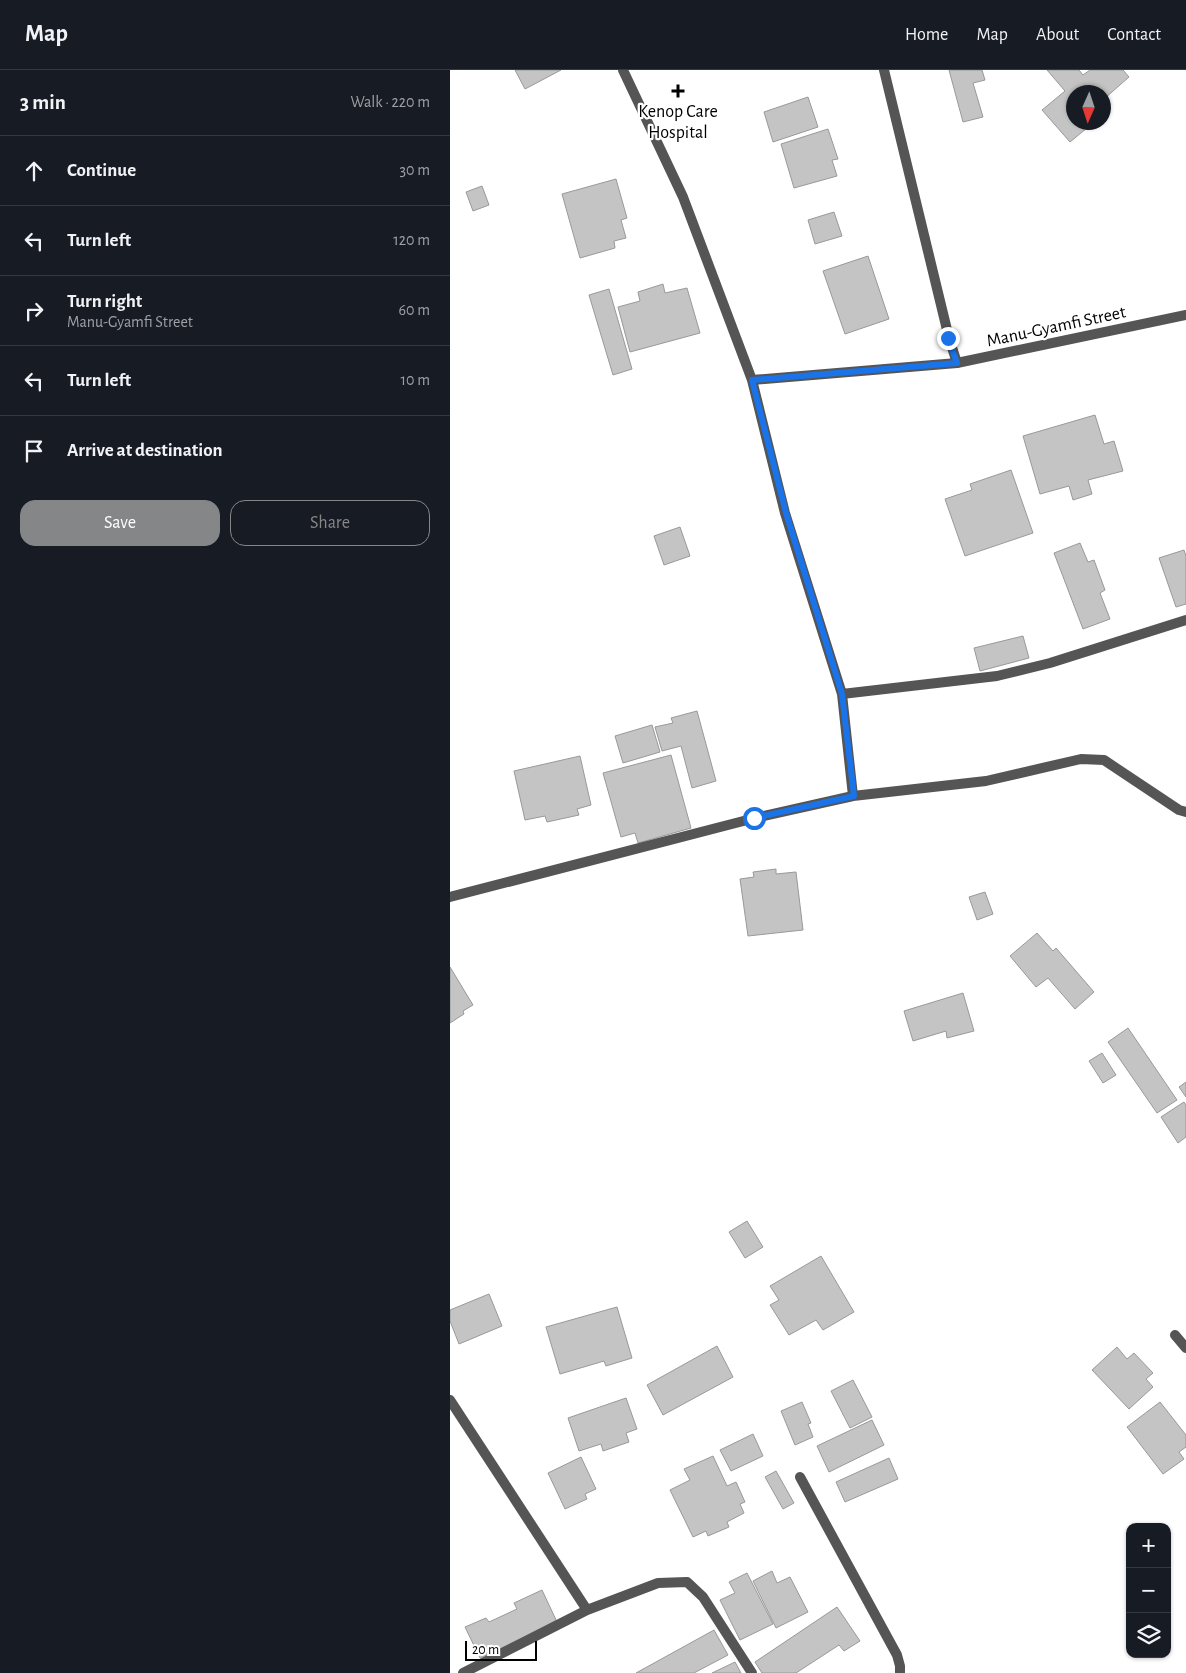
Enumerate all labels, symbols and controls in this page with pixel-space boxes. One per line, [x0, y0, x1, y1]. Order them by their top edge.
text: Map [25, 22, 68, 46]
text: Home [905, 26, 948, 44]
text: Map [976, 26, 1008, 44]
text: About [1036, 26, 1079, 44]
text: Contact [1107, 26, 1161, 44]
marker: Kenop Care Hospital [671, 84, 685, 98]
north arrow [1066, 85, 1111, 130]
text: 3 min [20, 92, 66, 113]
text: Walk · 220 m [351, 94, 430, 110]
place label: Kenop Care Hospital [638, 103, 718, 142]
icon: ahead [20, 157, 48, 185]
text: Continue [67, 161, 136, 180]
text: 30 m [400, 162, 430, 178]
icon: left [20, 227, 48, 255]
text: Turn left [67, 231, 131, 250]
text: 120 m [393, 232, 430, 248]
text: Turn right [67, 292, 142, 311]
icon: right [20, 297, 48, 325]
text: 60 m [399, 302, 430, 318]
street label: Manu-Gyamfi Street [985, 303, 1128, 351]
text: Manu-Gyamfi Street [67, 314, 193, 330]
route end [937, 327, 960, 350]
icon: left [20, 367, 48, 395]
text: Turn left [67, 371, 131, 390]
text: 10 m [401, 372, 430, 388]
icon: arrive [20, 437, 48, 465]
text: Arrive at destination [67, 441, 223, 460]
button: Save [20, 500, 220, 546]
button: Share [230, 500, 430, 546]
route start [743, 807, 766, 830]
map controls [1126, 1523, 1171, 1658]
button: + [1126, 1523, 1171, 1568]
button: − [1126, 1568, 1171, 1613]
button: layers [1126, 1613, 1171, 1658]
scale bar [465, 1638, 538, 1661]
text: 20 m [472, 1643, 499, 1657]

